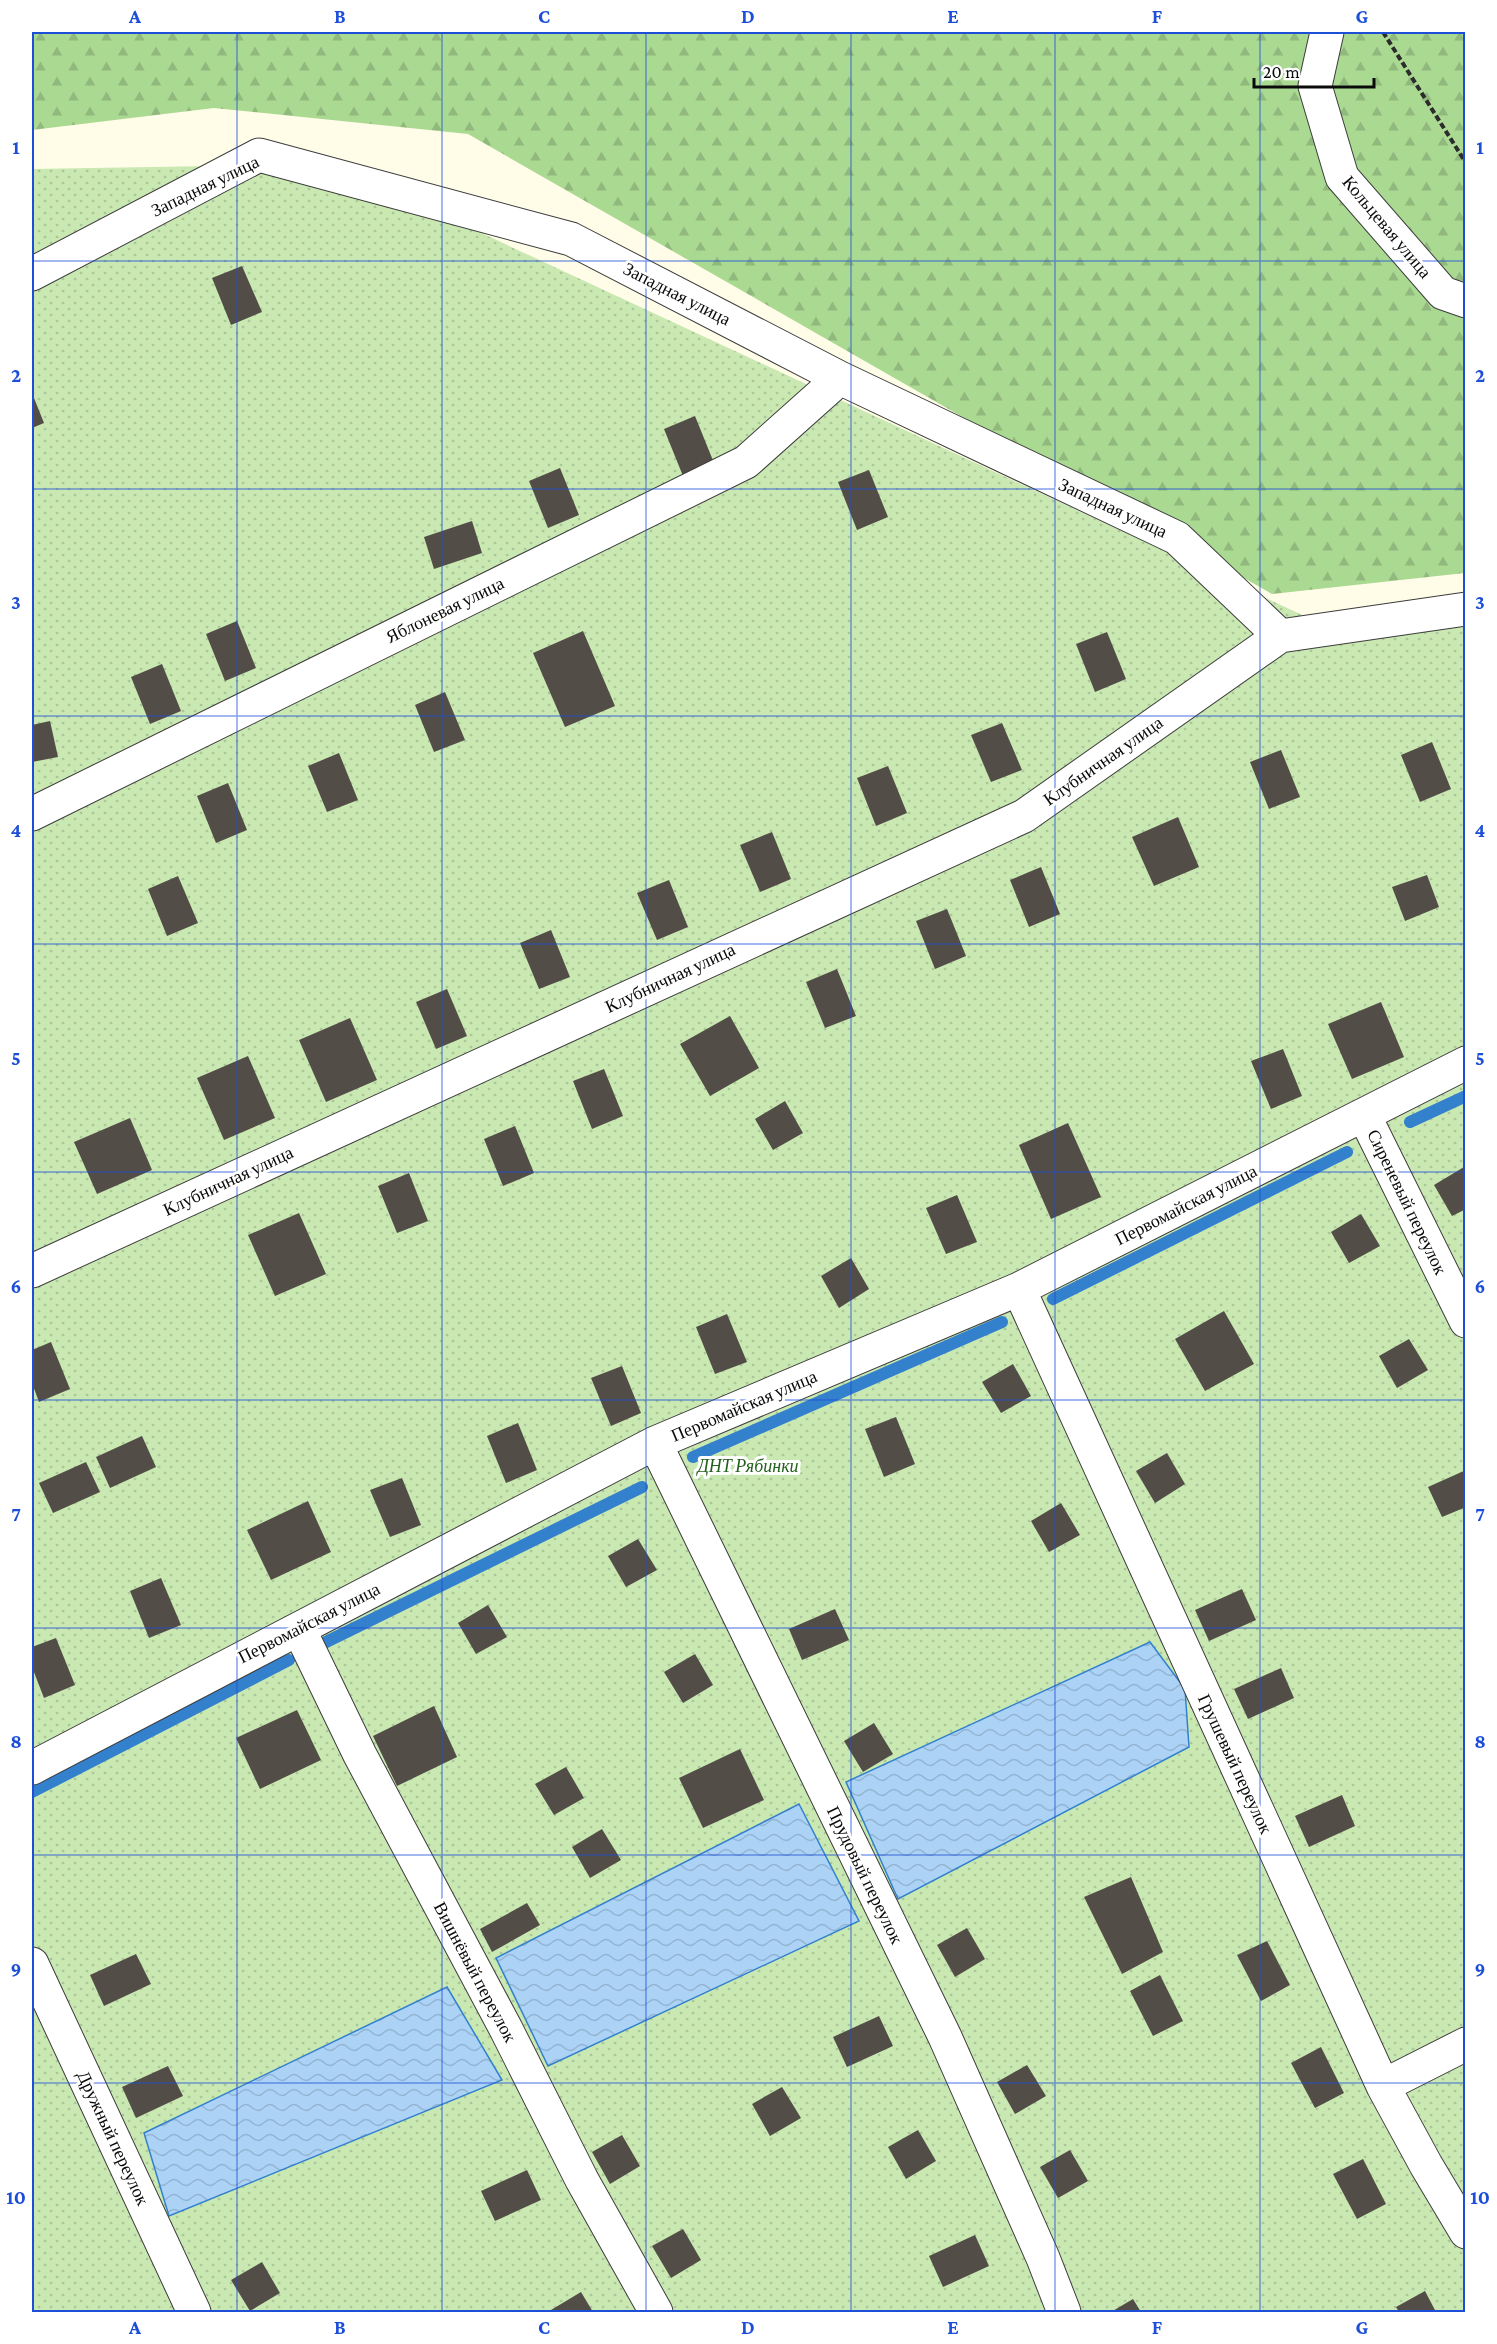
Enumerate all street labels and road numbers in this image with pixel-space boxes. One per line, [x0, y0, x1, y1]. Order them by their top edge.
street label: Западная улица [148, 151, 262, 221]
street label: Кольцевая улица [1339, 172, 1435, 282]
street label: Западная улица [620, 258, 734, 330]
street label: Западная улица [1056, 474, 1170, 542]
street label: Яблоневая улица [383, 573, 507, 647]
street label: Клубничная улица [1040, 712, 1166, 810]
street label: Клубничная улица [602, 939, 738, 1017]
street label: Сиреневый переулок [1363, 1126, 1451, 1278]
street label: Клубничная улица [160, 1142, 296, 1220]
street label: Первомайская улица [1112, 1161, 1260, 1249]
street label: Первомайская улица [668, 1366, 820, 1446]
street label: Первомайская улица [235, 1579, 383, 1667]
street label: Грушевый переулок [1194, 1691, 1276, 1837]
street label: Прудовый переулок [823, 1803, 907, 1947]
street label: Вишнёвый переулок [430, 1899, 521, 2046]
street label: Дружный переулок [73, 2068, 153, 2209]

